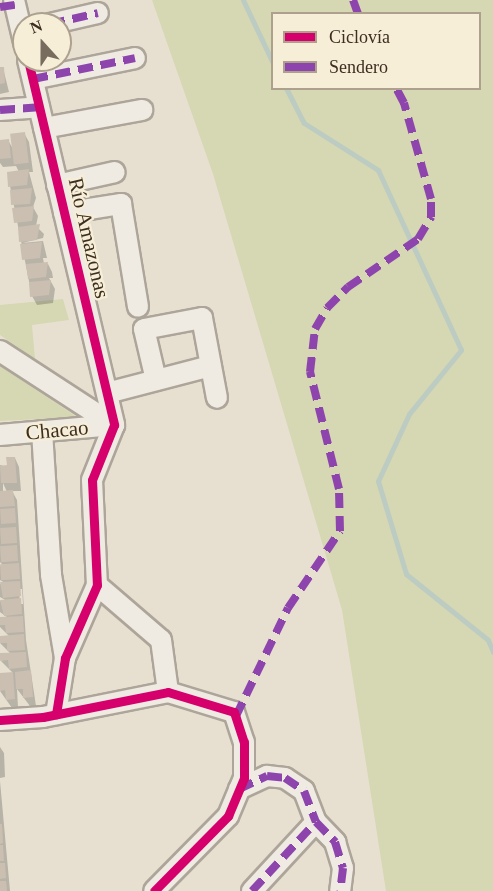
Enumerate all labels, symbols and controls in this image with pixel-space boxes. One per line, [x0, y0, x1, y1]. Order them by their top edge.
north arrow [12, 12, 72, 72]
legend [271, 12, 481, 90]
text: N [28, 17, 45, 37]
text: Ciclovía [329, 27, 390, 47]
text: Sendero [329, 57, 388, 77]
street label: Río Amazonas [63, 175, 115, 301]
street label: Chacao [25, 415, 89, 445]

